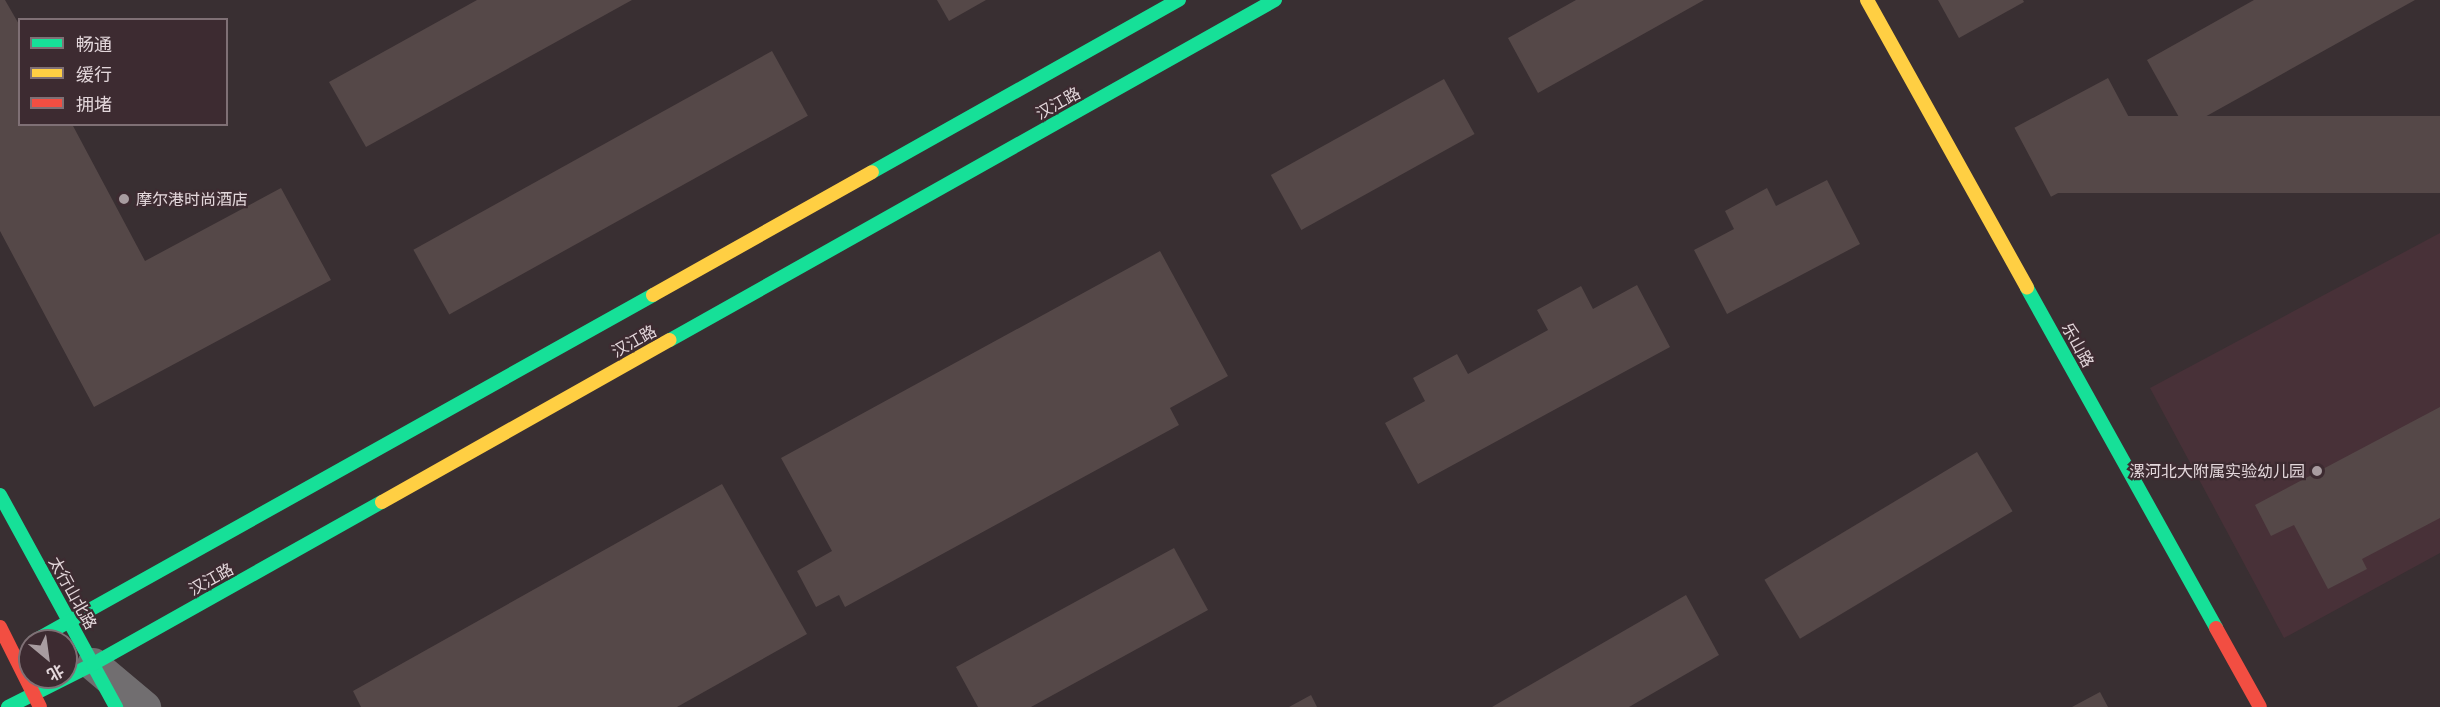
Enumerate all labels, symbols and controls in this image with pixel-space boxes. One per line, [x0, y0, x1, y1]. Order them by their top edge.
legend [18, 18, 228, 126]
text: 畅通 [76, 33, 112, 56]
text: 缓行 [76, 63, 112, 86]
street label: 汉江路 [1032, 83, 1084, 123]
text: 拥堵 [76, 93, 112, 116]
place label: 摩尔港时尚酒店 [136, 189, 248, 209]
marker: 摩尔港时尚酒店 [117, 192, 131, 206]
street label: 乐山路 [2058, 319, 2098, 371]
street label: 汉江路 [608, 321, 660, 361]
place label: 漯河北大附属实验幼儿园 [2129, 461, 2305, 481]
marker: 漯河北大附属实验幼儿园 [2310, 464, 2324, 478]
street label: 太行山北路 [45, 553, 101, 633]
street label: 汉江路 [185, 559, 237, 599]
north arrow [18, 629, 78, 689]
text: 北 [44, 660, 68, 686]

